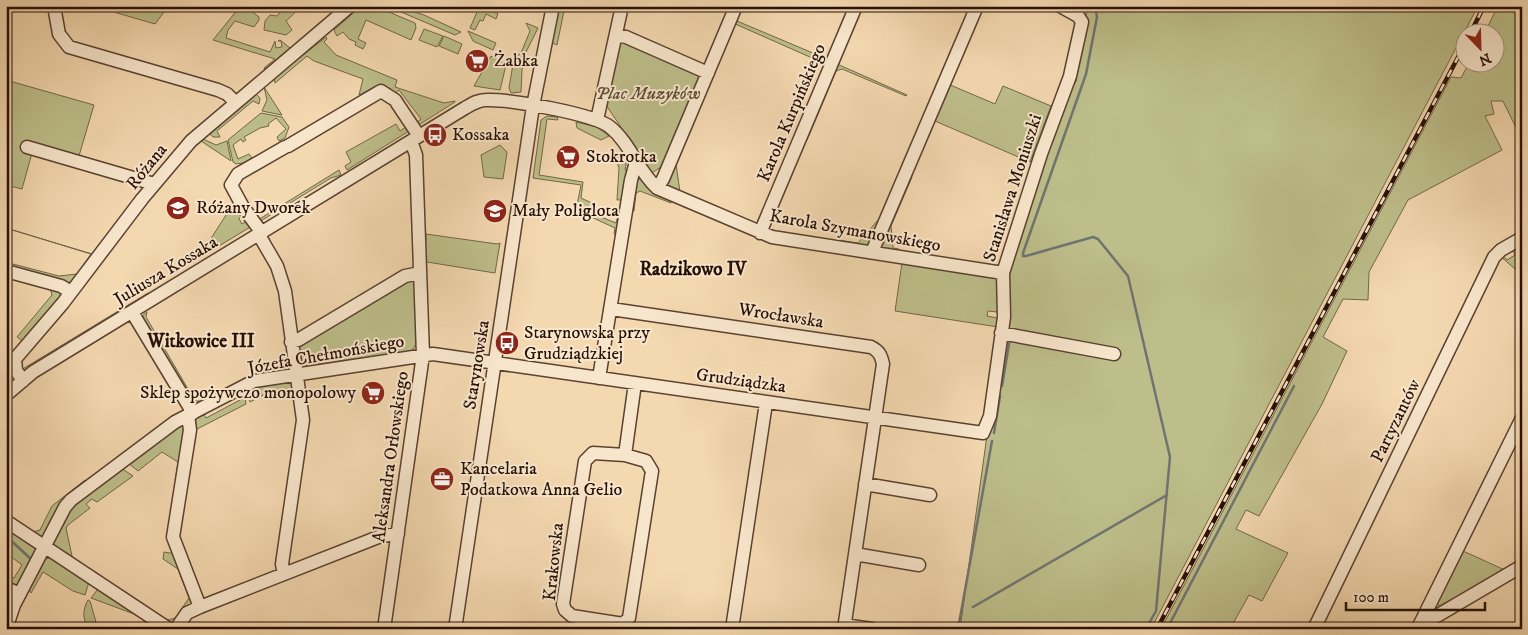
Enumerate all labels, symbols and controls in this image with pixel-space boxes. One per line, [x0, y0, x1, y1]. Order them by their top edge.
north arrow [1456, 22, 1506, 72]
street label: Karola Kurpińskiego [753, 40, 831, 185]
supermarket icon: Żabka [464, 48, 490, 74]
text: N [1475, 49, 1493, 70]
place label: Żabka [494, 50, 538, 72]
park label: Plac Muzyków [595, 83, 701, 105]
street label: Stanisława Moniuszki [979, 111, 1047, 265]
bus stop icon: Kossaka [422, 122, 448, 148]
place label: Kossaka [452, 124, 510, 146]
street label: Różana [122, 139, 172, 195]
supermarket icon: Stokrotka [555, 144, 581, 170]
place label: Stokrotka [586, 146, 657, 168]
school or university icon: Różany Dworek [165, 195, 191, 221]
place label: Różany Dworek [196, 197, 311, 219]
school or university icon: Mały Poliglota [482, 198, 508, 224]
place label: Mały Poliglota [512, 200, 619, 222]
street label: Karola Szymanowskiego [768, 205, 943, 257]
street label: Juliusza Kossaka [108, 231, 222, 312]
district label: Radzikowo IV [639, 258, 748, 281]
street label: Wrocławska [736, 298, 825, 334]
street label: Starynowska [459, 318, 495, 411]
place label: Starynowska przy Grudziądzkiej [524, 322, 651, 365]
district label: Witkowice III [146, 330, 255, 353]
street label: Józefa Chełmońskiego [244, 330, 406, 380]
bus stop icon: Starynowska przy Grudziądzkiej [494, 330, 520, 356]
street label: Grudziądzka [695, 364, 788, 398]
street label: Aleksandra Orłowskiego [368, 370, 414, 544]
street label: Partyzantów [1366, 375, 1426, 466]
supermarket icon: Sklep spożywczo monopolowy [360, 380, 386, 406]
place label: Sklep spożywczo monopolowy [140, 382, 356, 404]
place label: Kancelaria Podatkowa Anna Gelio [460, 458, 623, 501]
office icon: Kancelaria Podatkowa Anna Gelio [429, 466, 455, 492]
street label: Krakowska [539, 521, 569, 602]
scale bar [1346, 580, 1484, 612]
text: 100 m [1353, 588, 1389, 607]

